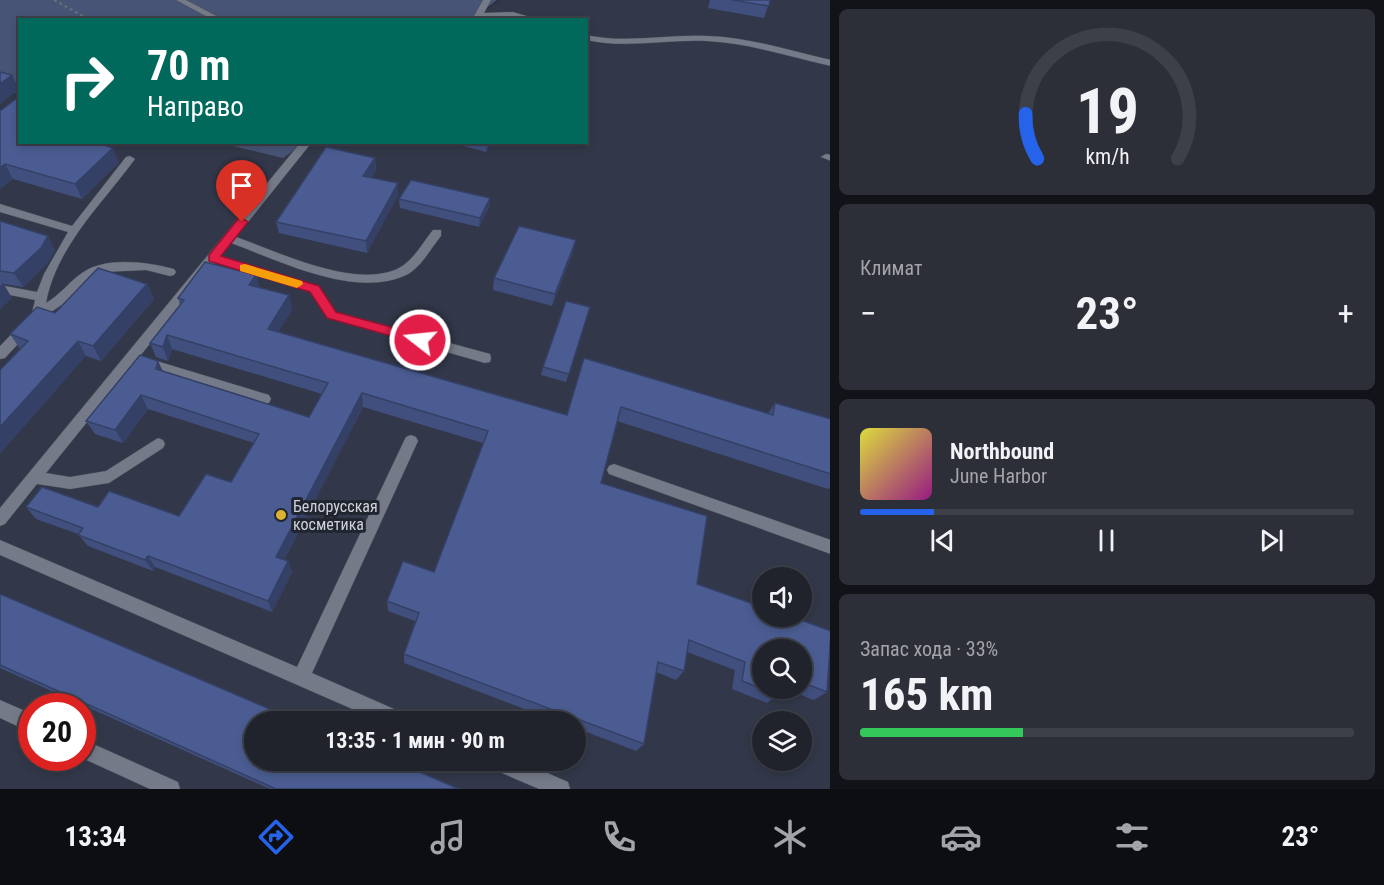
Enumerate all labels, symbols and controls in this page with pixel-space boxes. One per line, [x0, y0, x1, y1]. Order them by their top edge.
text: 70 m [147, 41, 230, 90]
icon: right [48, 42, 126, 120]
text: 19 [1075, 75, 1139, 148]
text: Направо [147, 91, 244, 123]
text: km/h [1085, 144, 1129, 169]
pin [216, 160, 267, 222]
icon: arrive [225, 169, 258, 202]
text: Климат [860, 256, 922, 280]
text: 23° [1076, 287, 1139, 340]
text: − [860, 294, 877, 333]
text: + [1338, 294, 1354, 333]
position arrow [388, 308, 452, 372]
text: Northbound [950, 439, 1054, 464]
text: June Harbor [950, 464, 1047, 488]
place label: Белорусская косметика [293, 497, 378, 534]
marker: Белорусская косметика [274, 508, 288, 522]
icon: previous [926, 524, 959, 557]
icon: pause [1090, 524, 1123, 557]
icon: next [1255, 524, 1288, 557]
map controls [752, 567, 812, 771]
button: sound [752, 567, 812, 627]
text: Запас хода · 33% [860, 637, 998, 661]
button: search [752, 639, 812, 699]
text: 165 km [860, 668, 993, 721]
speed limit sign: 20 [18, 693, 96, 771]
button: layers [752, 711, 812, 771]
text: 13:35 · 1 мин · 90 m [325, 728, 505, 753]
icon: directions [255, 816, 297, 858]
icon: music [427, 816, 469, 858]
icon: phone [598, 816, 640, 858]
icon: climate [769, 816, 811, 858]
icon: car [940, 816, 982, 858]
icon: filters [1111, 816, 1153, 858]
text: 13:34 [65, 821, 126, 853]
text: 23° [1282, 821, 1319, 853]

